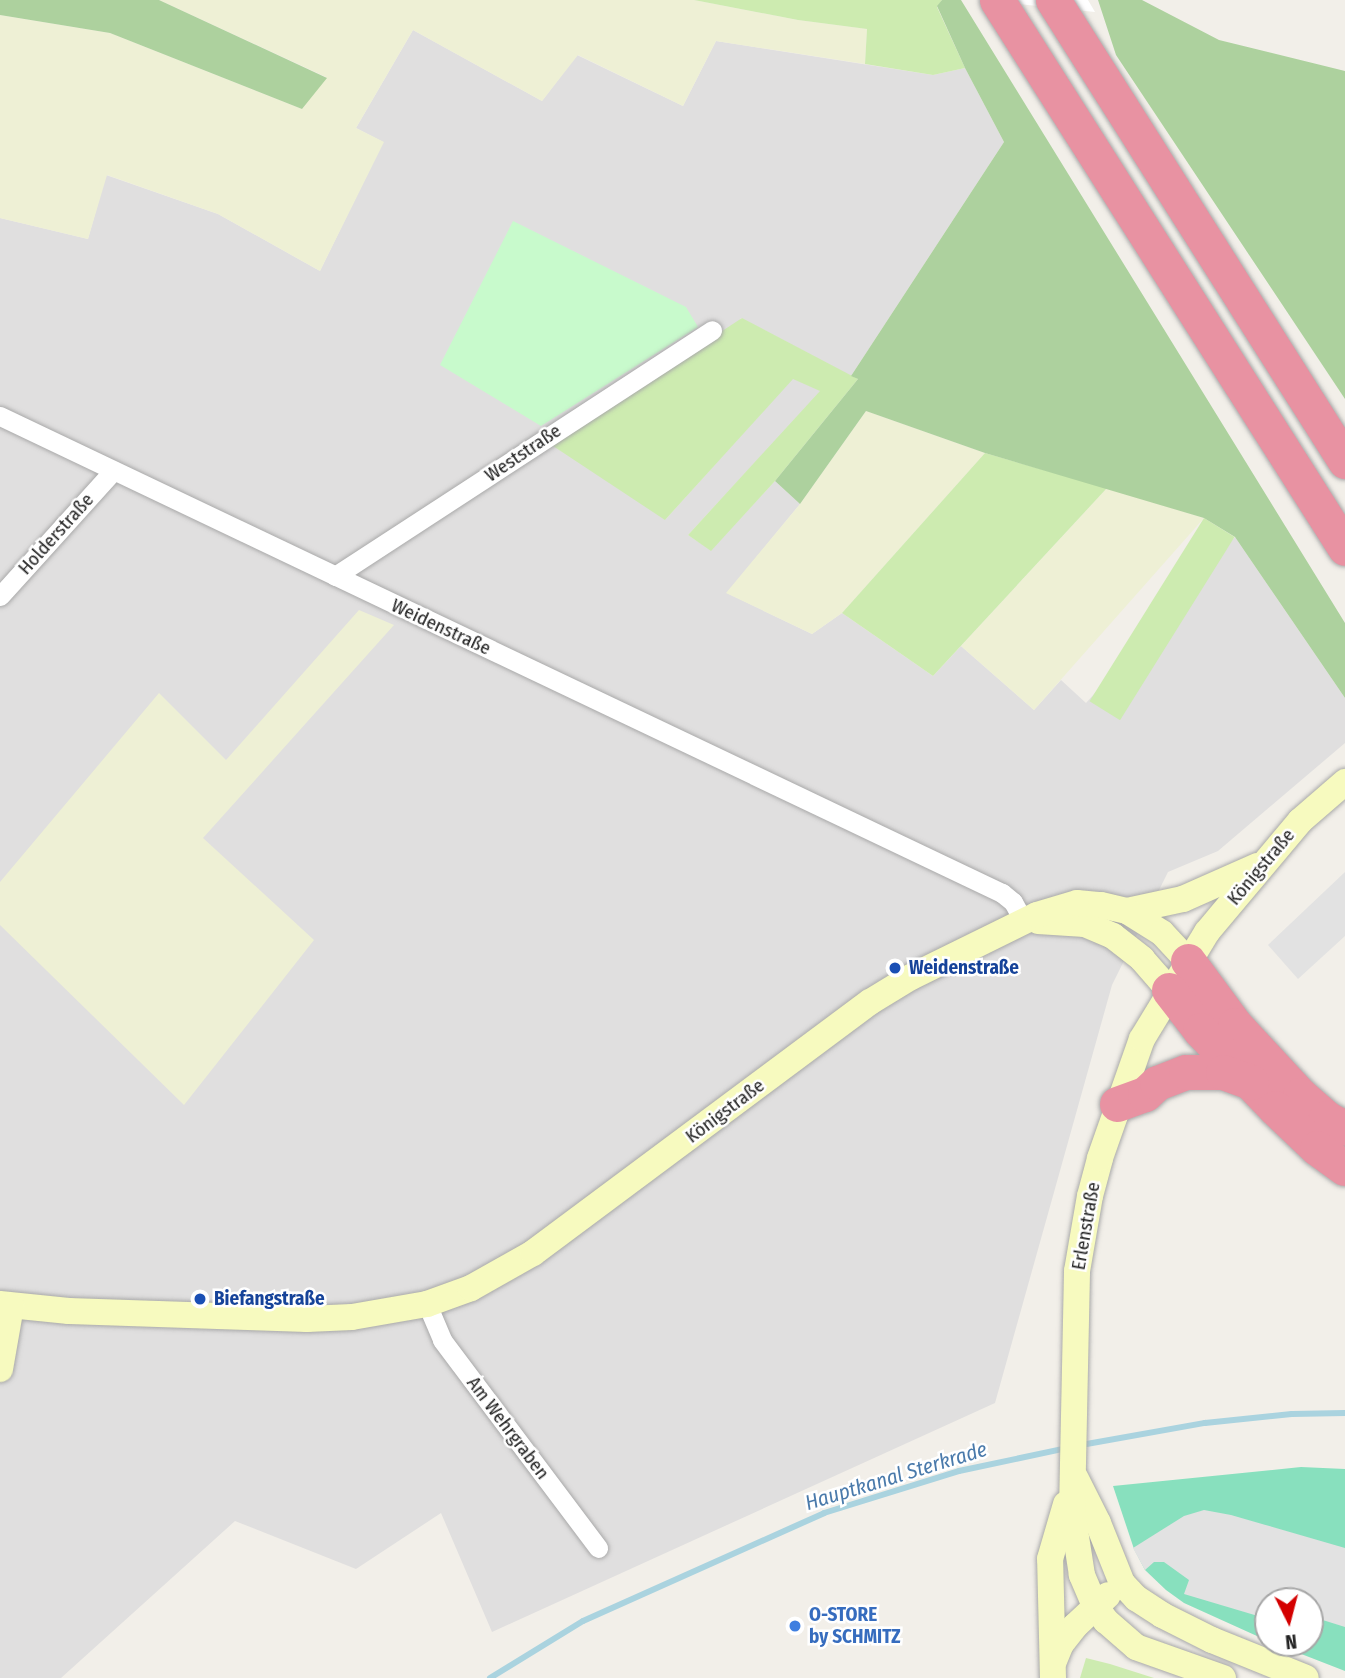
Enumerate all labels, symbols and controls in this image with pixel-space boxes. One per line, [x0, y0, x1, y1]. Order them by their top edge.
street label: Weststraße [481, 419, 565, 487]
street label: Holderstraße [14, 489, 98, 579]
street label: Weidenstraße [388, 594, 494, 660]
street label: Königstraße [1223, 824, 1299, 910]
place label: Weidenstraße [909, 957, 1019, 979]
marker: Weidenstraße [887, 960, 903, 976]
street label: Königstraße [681, 1074, 769, 1148]
street label: Erlenstraße [1067, 1180, 1105, 1272]
place label: Biefangstraße [214, 1288, 325, 1310]
marker: Biefangstraße [192, 1291, 208, 1307]
street label: Am Wehrgraben [462, 1372, 554, 1484]
water label: Hauptkanal Sterkrade [802, 1436, 990, 1516]
north arrow [1254, 1587, 1324, 1657]
place label: O-STORE by SCHMITZ [809, 1604, 901, 1648]
marker: O-STORE by SCHMITZ [787, 1618, 803, 1634]
text: N [1284, 1629, 1298, 1653]

